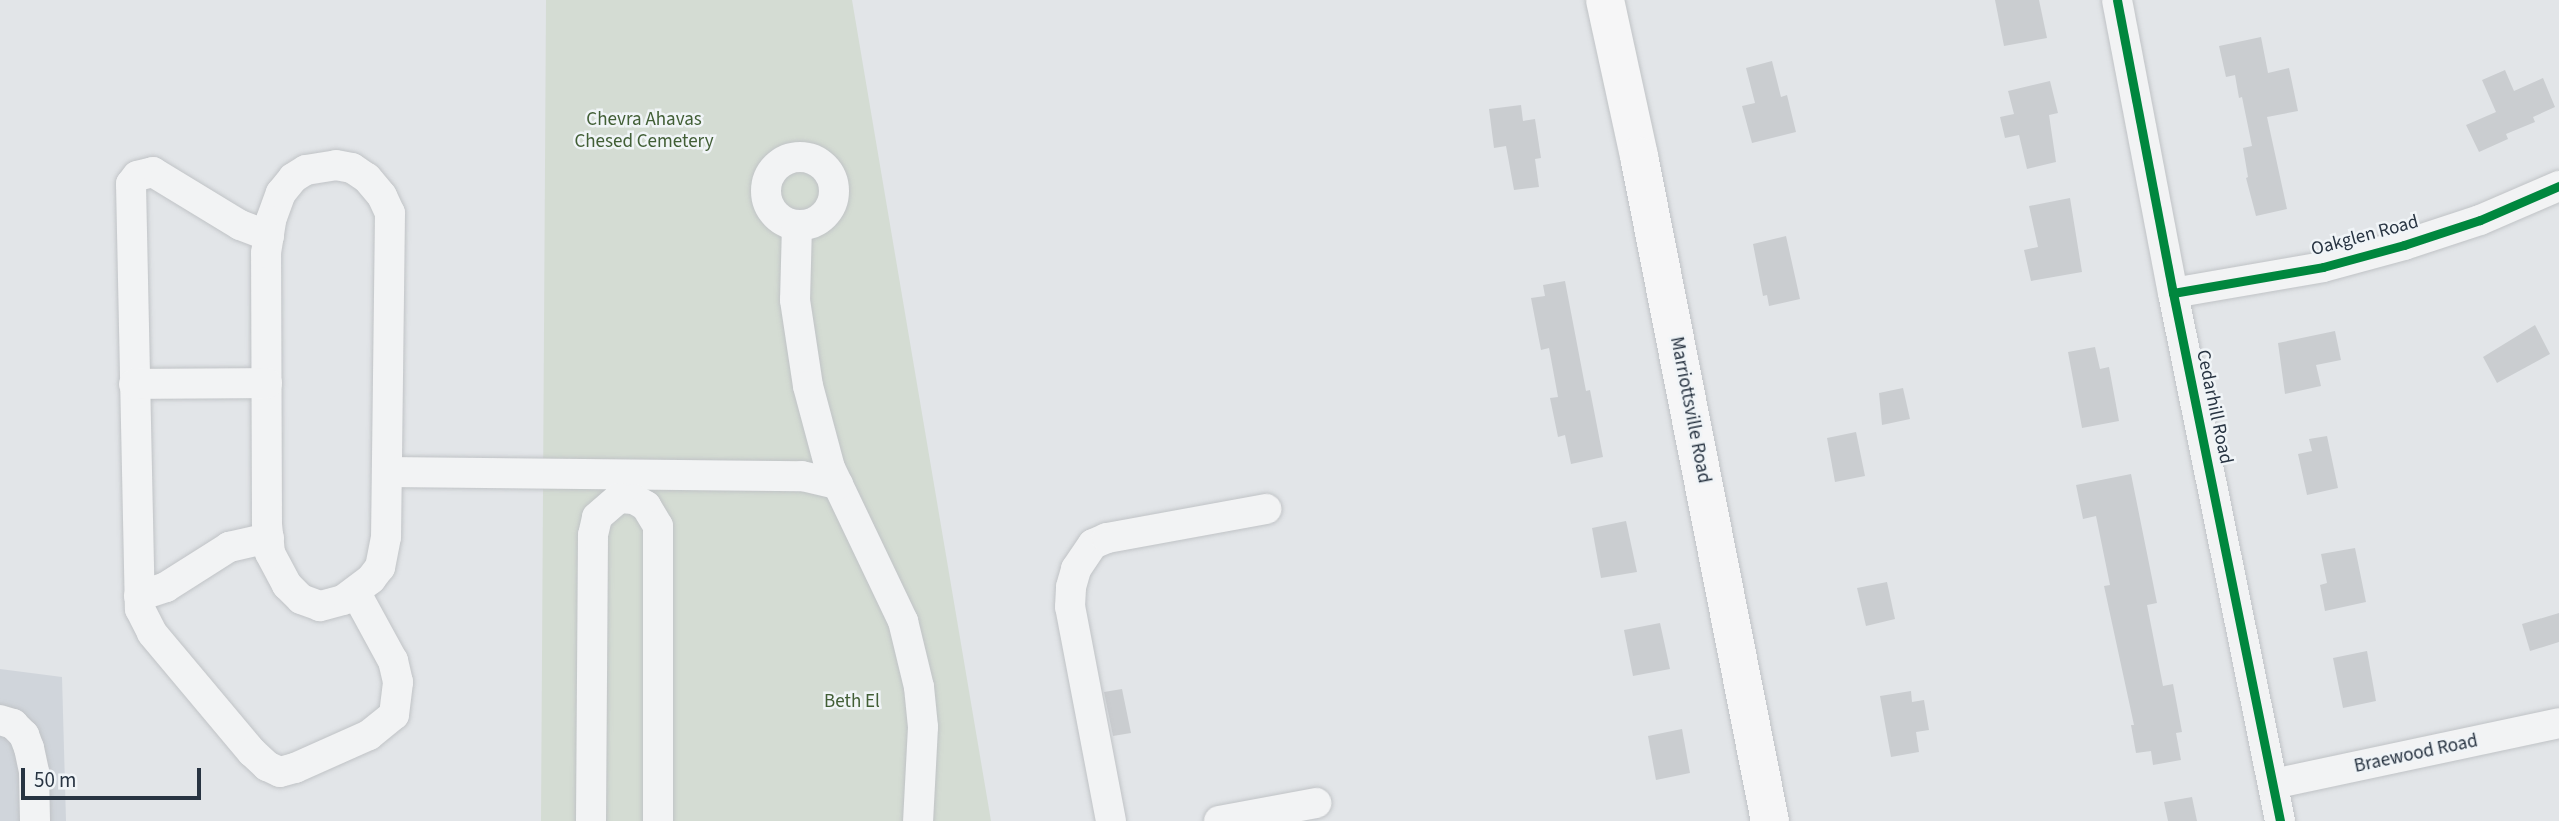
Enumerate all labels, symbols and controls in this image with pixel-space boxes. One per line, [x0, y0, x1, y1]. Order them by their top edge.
park label: Chevra Ahavas Chesed Cemetery [574, 109, 714, 153]
street label: Oakglen Road [2309, 211, 2421, 261]
street label: Marriottsville Road [1665, 335, 1715, 485]
street label: Cedarhill Road [2191, 348, 2237, 466]
park label: Beth El [824, 691, 880, 713]
street label: Braewood Road [2352, 730, 2480, 778]
scale bar [24, 754, 205, 798]
text: 50 m [34, 765, 76, 795]

